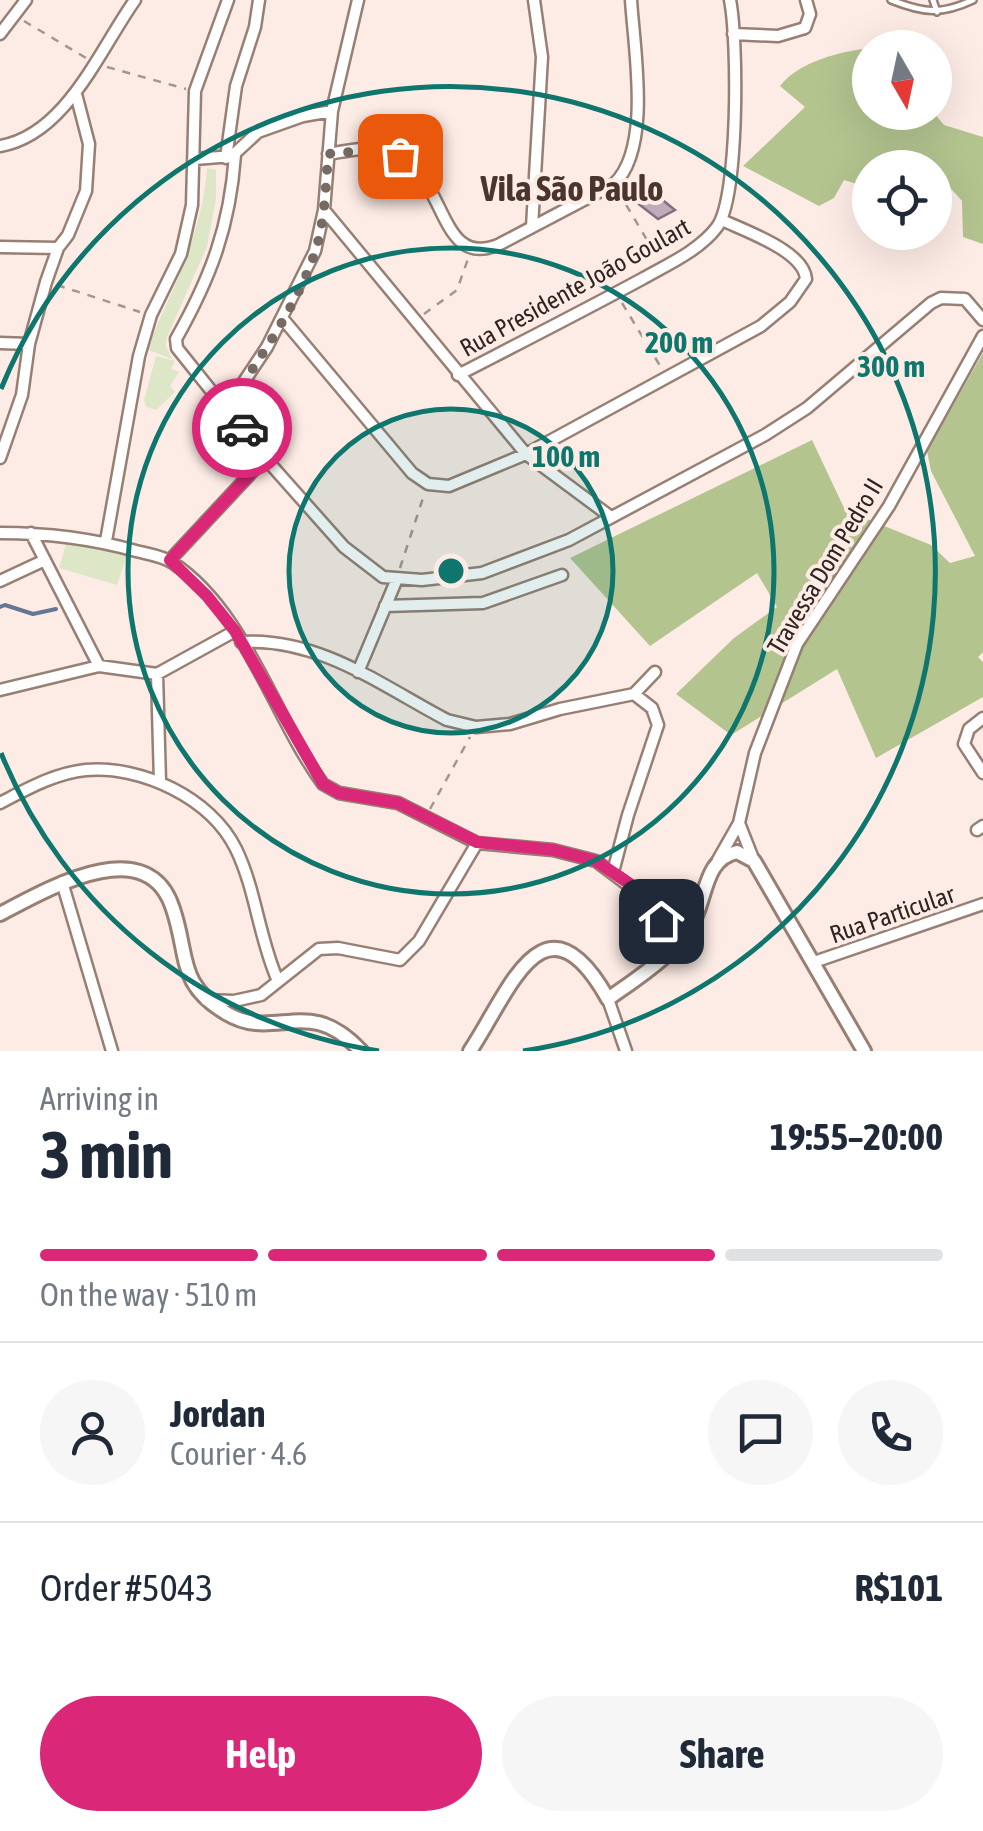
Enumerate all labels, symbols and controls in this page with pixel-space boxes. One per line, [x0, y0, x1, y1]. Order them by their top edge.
north arrow [852, 30, 952, 130]
map controls [852, 30, 952, 250]
pin [358, 114, 443, 199]
icon: bag [373, 129, 428, 184]
button: locate [852, 150, 952, 250]
district label: Vila São Paulo [480, 168, 663, 208]
street label: Rua Presidente João Goulart [455, 212, 695, 362]
text: 200 m [645, 325, 713, 359]
text: 300 m [857, 349, 925, 383]
courier [192, 378, 292, 478]
icon: car [215, 401, 270, 456]
text: 100 m [532, 439, 600, 473]
street label: Travessa Dom Pedro II [762, 473, 888, 659]
centre of rings [433, 553, 469, 589]
pin [619, 879, 704, 964]
street label: Rua Particular [826, 879, 959, 948]
icon: home [634, 894, 689, 949]
text: Arriving in [40, 1080, 159, 1117]
text: 19:55–20:00 [770, 1115, 943, 1158]
text: 3 min [40, 1117, 173, 1192]
text: On the way · 510 m [40, 1276, 257, 1313]
button: person [40, 1380, 145, 1485]
button: chat [708, 1380, 813, 1485]
button: phone [838, 1380, 943, 1485]
text: Jordan [170, 1392, 265, 1435]
text: Courier · 4.6 [170, 1435, 307, 1472]
text: Order #5043 [40, 1566, 213, 1609]
text: R$101 [854, 1566, 943, 1609]
button: Help [40, 1696, 482, 1811]
button: Share [502, 1696, 943, 1811]

